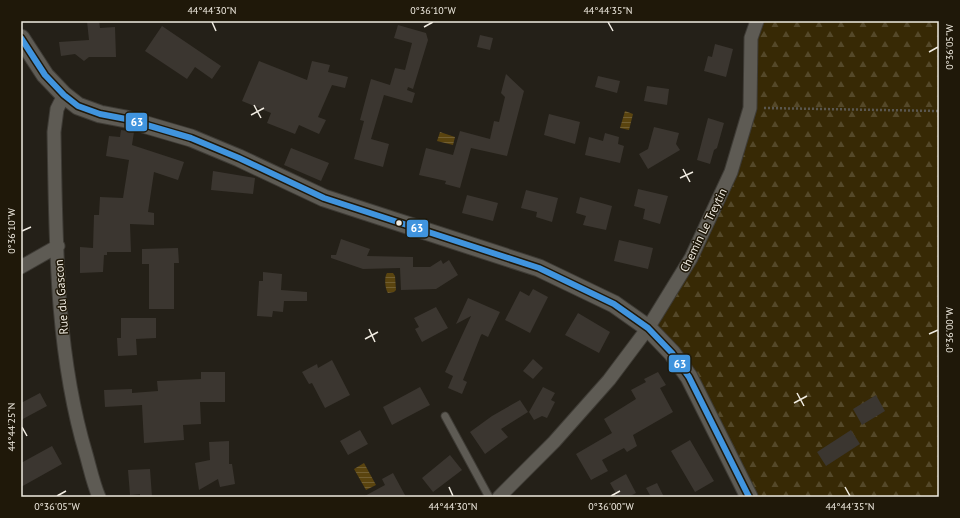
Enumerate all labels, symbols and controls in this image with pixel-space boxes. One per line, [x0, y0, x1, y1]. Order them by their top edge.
text: 44°44'30"N [187, 4, 237, 17]
text: 0°36'10"W [410, 4, 457, 17]
text: 44°44'35"N [583, 4, 633, 17]
text: 0°36'05"W [943, 23, 956, 70]
line badge: 63 [125, 112, 148, 132]
text: 63 [131, 115, 143, 129]
street label: Chemin Le Treytin [676, 186, 730, 274]
text: 0°36'10"W [5, 207, 18, 254]
unlabelled marker [394, 218, 404, 228]
line badge: 63 [406, 219, 429, 238]
text: 63 [411, 221, 423, 235]
street label: Rue du Gascon [51, 259, 71, 335]
text: 0°36'00"W [943, 306, 956, 353]
line badge: 63 [668, 354, 691, 373]
text: 63 [674, 357, 686, 371]
text: 44°44'25"N [5, 402, 18, 452]
text: 0°36'05"W [34, 500, 81, 513]
text: 44°44'30"N [428, 500, 478, 513]
text: 0°36'00"W [588, 500, 635, 513]
text: 44°44'35"N [825, 500, 875, 513]

